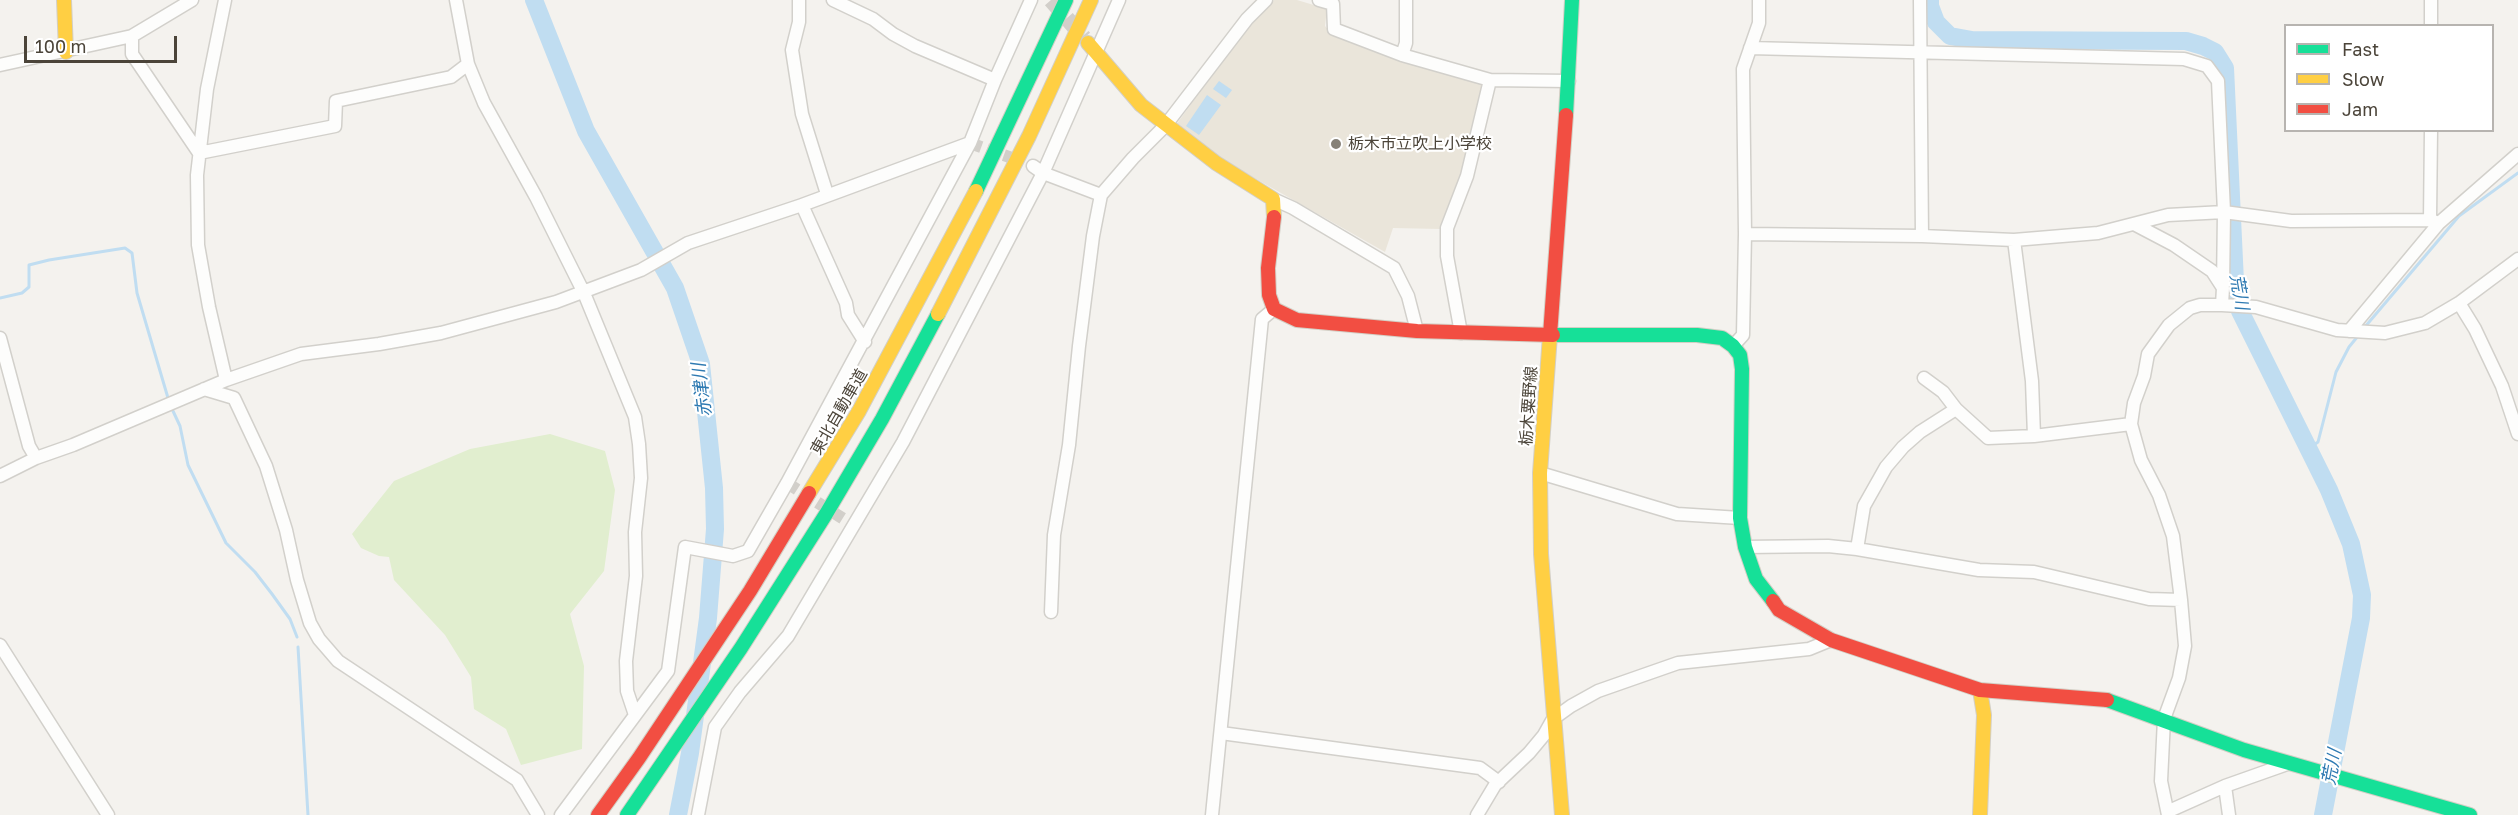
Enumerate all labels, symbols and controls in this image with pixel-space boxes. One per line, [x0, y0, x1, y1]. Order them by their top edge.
scale bar [27, 24, 180, 62]
legend [2284, 24, 2494, 132]
text: 100 m [35, 35, 86, 57]
text: Fast [2342, 38, 2379, 60]
text: Slow [2342, 68, 2384, 90]
text: Jam [2342, 98, 2378, 120]
place label: 栃木市立吹上小学校 [1348, 134, 1492, 154]
marker: 栃木市立吹上小学校 [1329, 137, 1343, 151]
water label: 荒川 [2225, 272, 2253, 312]
water label: 赤津川 [688, 362, 716, 418]
street label: 栃木粟野線 [1517, 365, 1541, 447]
street label: 東北自動車道 [807, 366, 871, 458]
water label: 荒川 [2318, 747, 2346, 787]

